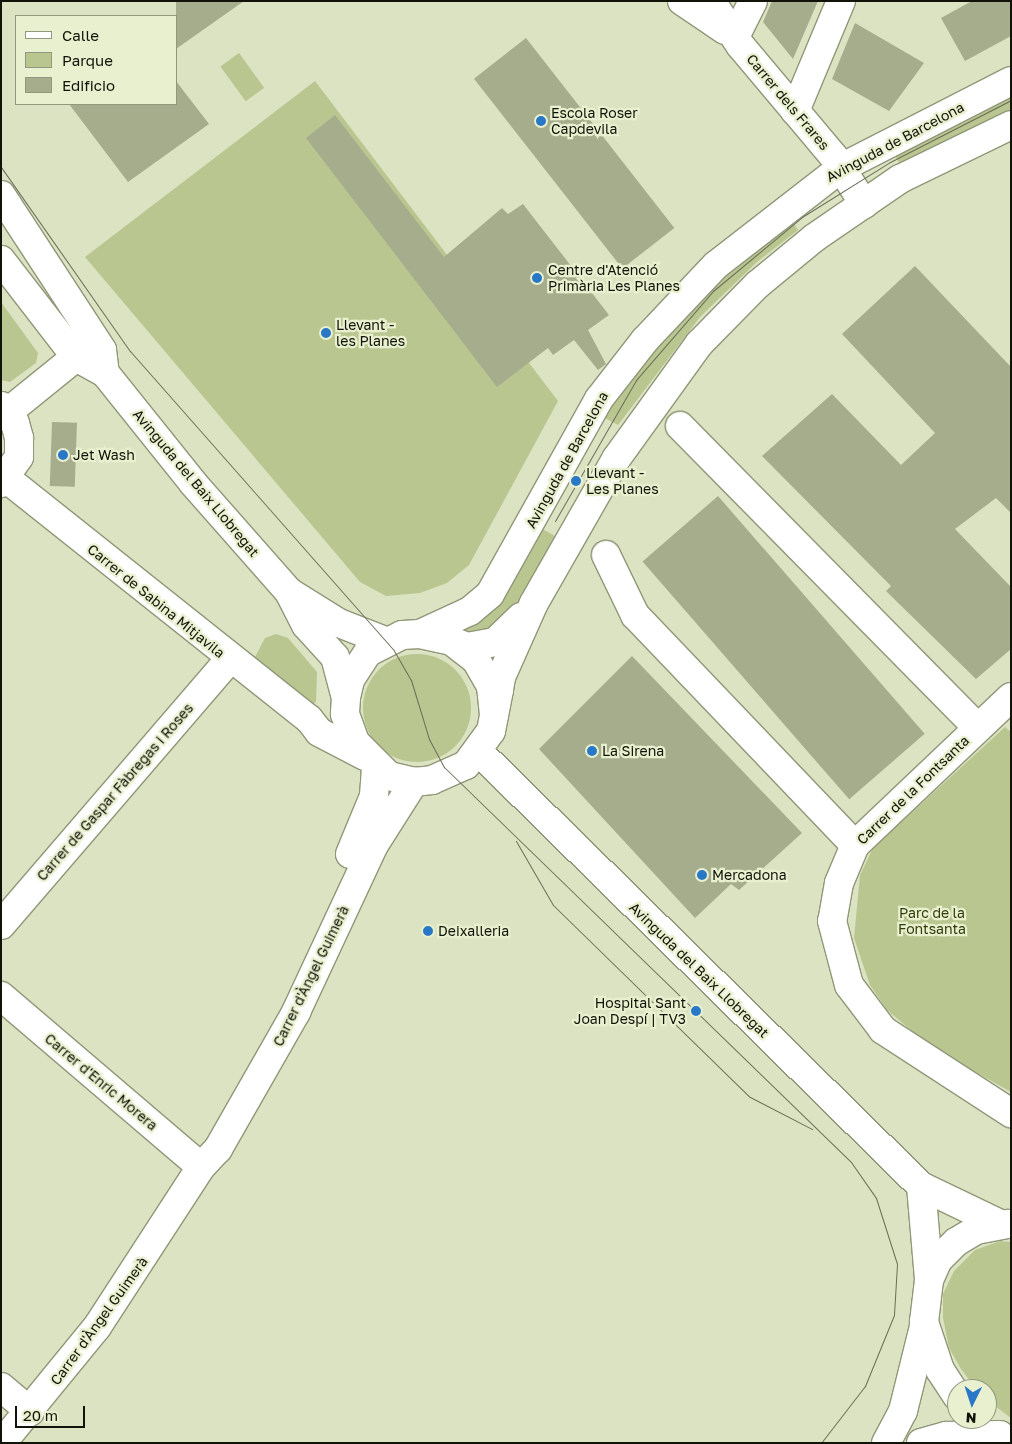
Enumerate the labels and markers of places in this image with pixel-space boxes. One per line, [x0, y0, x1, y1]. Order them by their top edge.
place label: Escola Roser Capdevila [551, 105, 638, 138]
marker: Escola Roser Capdevila [535, 115, 547, 127]
place label: Centre d'Atenció Primària Les Planes [548, 262, 680, 294]
marker: Centre d'Atenció Primària Les Planes [530, 271, 544, 285]
place label: Llevant - les Planes [336, 317, 405, 350]
marker: Llevant - les Planes [320, 327, 332, 339]
place label: Jet Wash [73, 447, 135, 463]
marker: Jet Wash [57, 449, 69, 461]
place label: Llevant - Les Planes [586, 465, 659, 498]
marker: Llevant - Les Planes [570, 475, 582, 487]
place label: La Sirena [602, 743, 664, 759]
marker: La Sirena [586, 745, 598, 757]
place label: Mercadona [712, 867, 787, 883]
marker: Mercadona [696, 869, 708, 881]
place label: Deixalleria [438, 923, 509, 939]
marker: Deixalleria [422, 925, 434, 937]
place label: Hospital Sant Joan Despí | TV3 [574, 995, 686, 1028]
marker: Hospital Sant Joan Despí | TV3 [690, 1005, 702, 1017]

